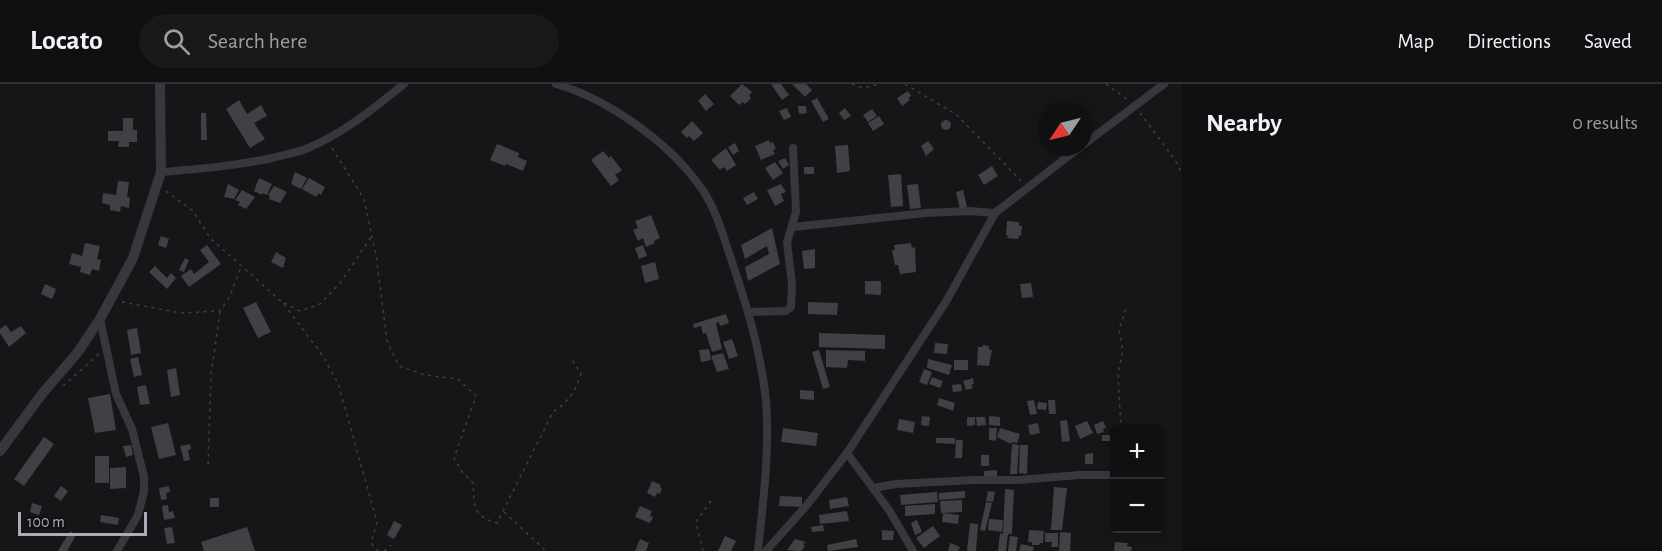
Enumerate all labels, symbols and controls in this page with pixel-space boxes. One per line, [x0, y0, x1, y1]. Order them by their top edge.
search box [139, 14, 559, 68]
icon: search [160, 25, 193, 58]
text: Locato [30, 27, 103, 55]
text: Search here [208, 30, 307, 52]
text: Map [1398, 31, 1434, 52]
text: Directions [1467, 31, 1551, 52]
text: Saved [1584, 31, 1632, 52]
north arrow [1038, 102, 1092, 156]
text: Nearby [1206, 110, 1282, 136]
text: 0 results [1572, 113, 1638, 133]
map controls [1110, 425, 1164, 533]
button: + [1110, 425, 1164, 479]
button: − [1110, 479, 1164, 533]
scale bar [18, 509, 147, 536]
text: 100 m [27, 514, 65, 530]

